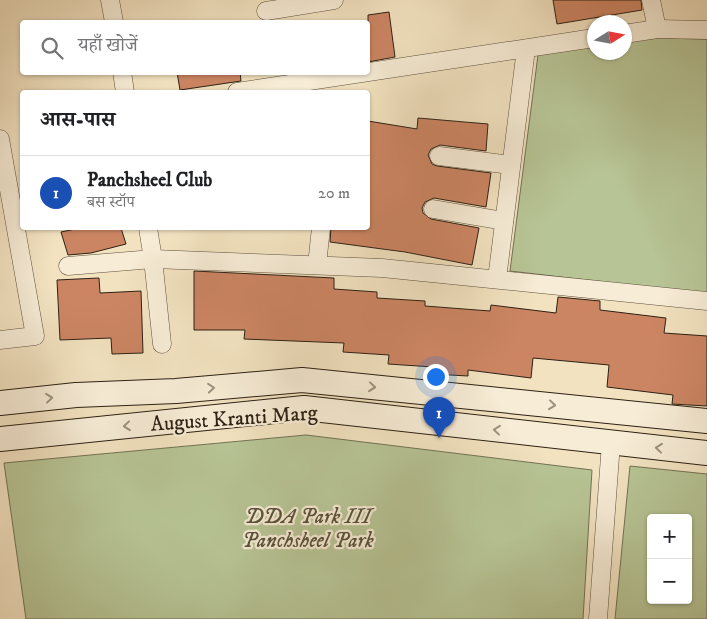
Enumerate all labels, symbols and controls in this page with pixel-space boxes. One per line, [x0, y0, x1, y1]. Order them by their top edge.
north arrow [587, 15, 632, 60]
search box [20, 20, 370, 75]
icon: search [38, 34, 66, 62]
text: यहाँ खोजें [78, 34, 138, 57]
text: आस-पास [40, 107, 115, 133]
text: Panchsheel Club [87, 169, 212, 192]
text: 1 [53, 183, 59, 203]
text: 20 m [318, 183, 350, 203]
text: बस स्टॉप [87, 192, 135, 212]
your location [423, 364, 449, 390]
one-way arrow [369, 381, 377, 392]
one-way arrow [207, 383, 215, 394]
one-way arrow [45, 393, 53, 404]
pin: 1 [423, 397, 455, 438]
street label: August Kranti Marg [150, 400, 319, 438]
one-way arrow [548, 400, 556, 411]
one-way arrow [122, 420, 130, 431]
one-way arrow [493, 425, 501, 436]
one-way arrow [654, 443, 662, 454]
park label: DDA Park III Panchsheel Park [242, 504, 375, 554]
map controls [647, 514, 692, 604]
button: + [647, 514, 692, 559]
button: − [647, 559, 692, 604]

